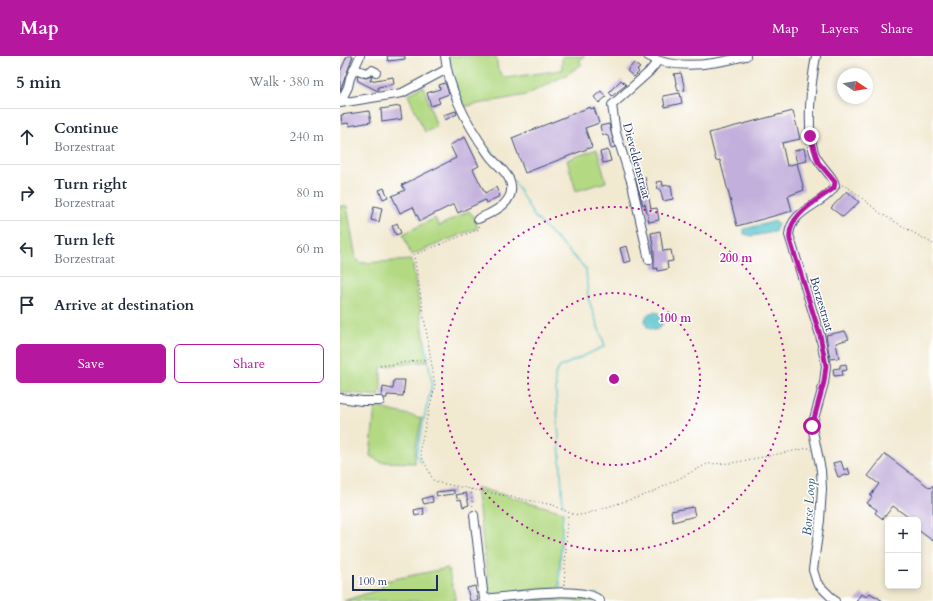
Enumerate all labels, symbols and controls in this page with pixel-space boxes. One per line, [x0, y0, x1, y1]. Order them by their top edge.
text: Map [20, 15, 59, 41]
text: Map [772, 19, 799, 38]
text: Layers [821, 19, 859, 38]
text: Share [881, 19, 913, 38]
north arrow [837, 68, 873, 104]
text: 5 min [16, 71, 61, 94]
text: Walk · 380 m [249, 73, 324, 91]
text: Continue [54, 118, 119, 138]
street label: Dieveldenstraat [619, 121, 655, 201]
icon: ahead [16, 126, 38, 148]
route end [801, 127, 819, 145]
text: 240 m [290, 128, 324, 146]
text: Borzestraat [54, 138, 115, 156]
text: Turn right [54, 174, 127, 194]
icon: right [16, 182, 38, 204]
text: 80 m [296, 184, 324, 202]
text: Borzestraat [54, 194, 115, 212]
text: Turn left [54, 230, 115, 250]
icon: left [16, 238, 38, 260]
text: 60 m [296, 240, 324, 258]
text: Borzestraat [54, 250, 115, 268]
text: 200 m [720, 250, 753, 266]
street label: Borzestraat [806, 275, 838, 333]
icon: arrive [16, 294, 38, 316]
text: Arrive at destination [54, 295, 194, 315]
text: 100 m [659, 310, 692, 326]
button: Save [16, 344, 166, 383]
button: Share [174, 344, 324, 383]
centre of rings [607, 372, 621, 386]
route start [803, 417, 821, 435]
water label: Borse Loop [798, 478, 820, 536]
map controls [885, 517, 921, 589]
button: + [885, 517, 921, 553]
button: − [885, 553, 921, 589]
scale bar [352, 573, 438, 592]
text: 100 m [358, 574, 387, 589]

